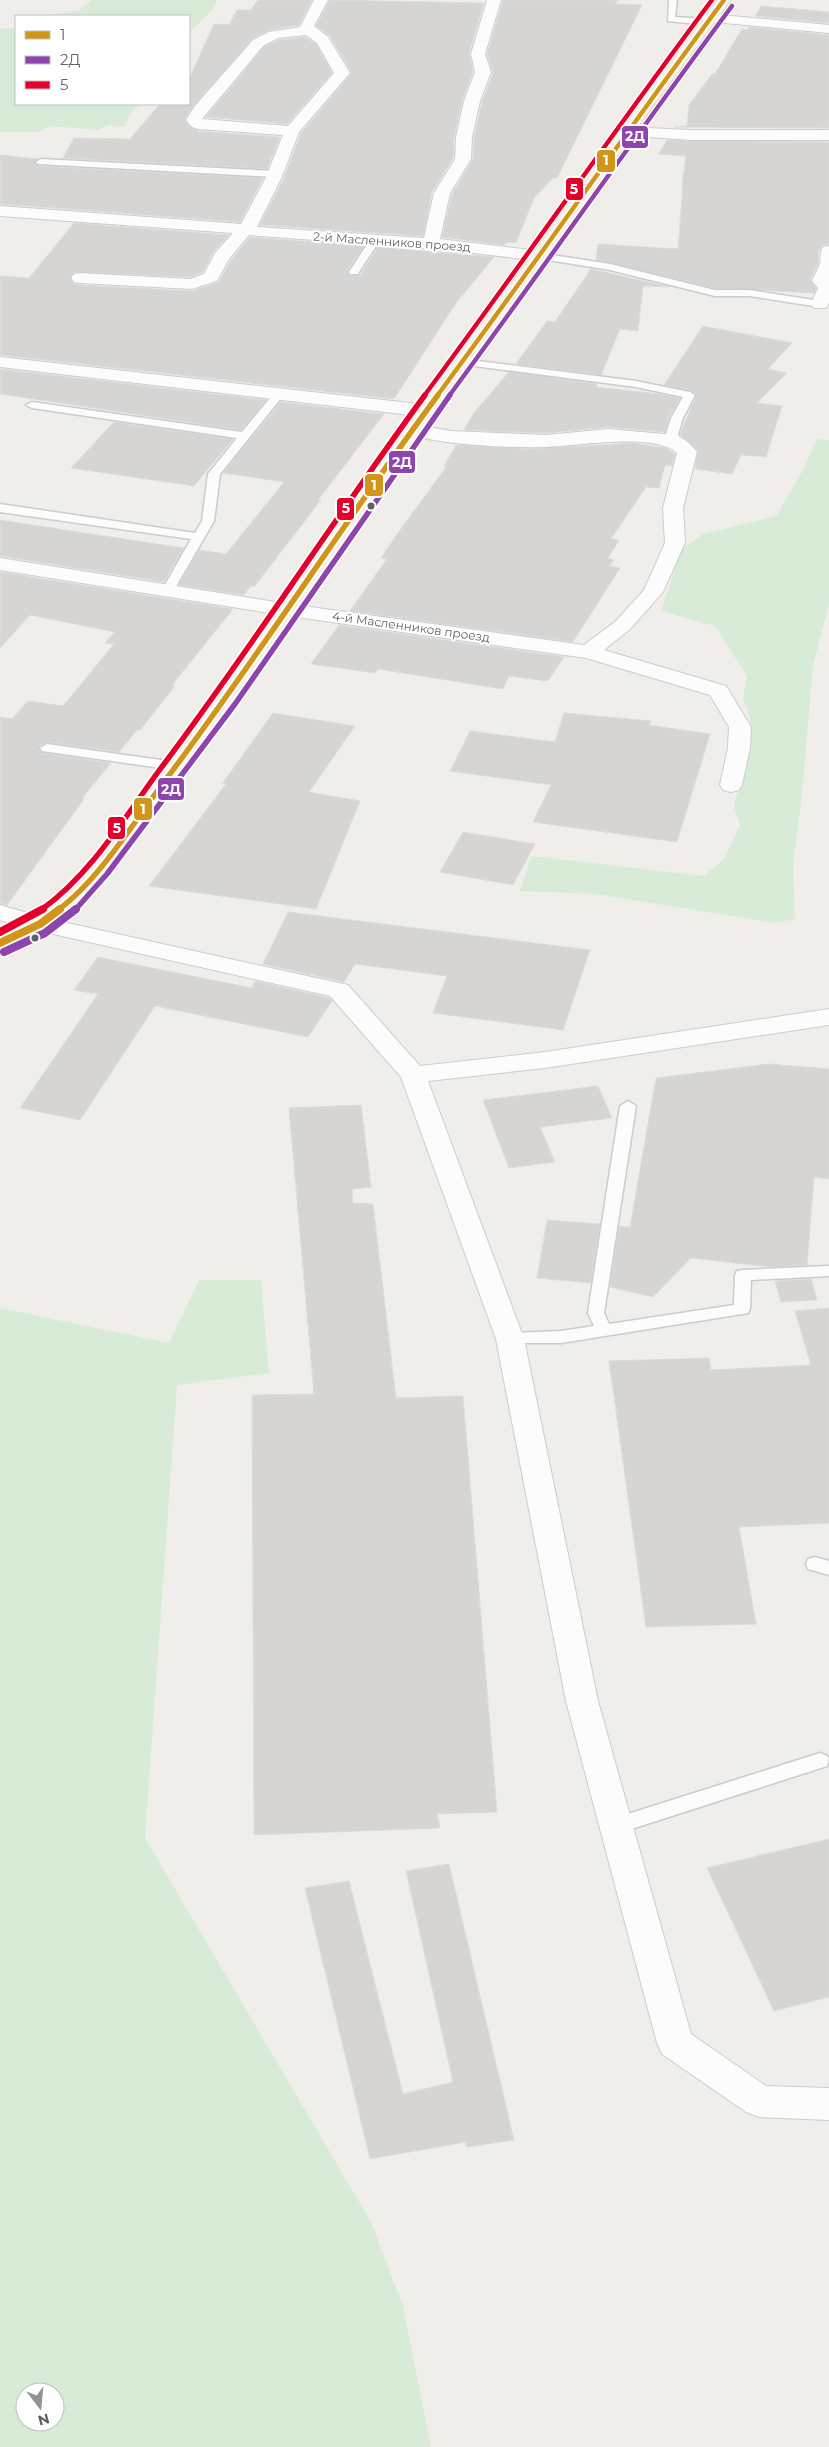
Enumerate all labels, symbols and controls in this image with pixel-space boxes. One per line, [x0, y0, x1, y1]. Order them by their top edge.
legend [15, 15, 190, 105]
text: 1 [60, 25, 65, 44]
text: 2Д [60, 50, 81, 69]
text: 5 [60, 75, 69, 94]
line badge: 2Д [621, 125, 649, 149]
text: 2Д [625, 127, 645, 145]
line badge: 1 [596, 149, 616, 173]
text: 1 [603, 151, 609, 169]
line badge: 5 [565, 177, 584, 201]
text: 5 [570, 180, 578, 198]
street label: 2-й Масленников проезд [313, 229, 471, 254]
line badge: 2Д [388, 450, 416, 474]
text: 2Д [392, 453, 412, 471]
line badge: 1 [364, 473, 384, 497]
text: 1 [371, 476, 377, 494]
line badge: 5 [336, 497, 355, 521]
text: 5 [342, 499, 350, 517]
unlabelled marker [366, 501, 376, 511]
street label: 4-й Масленников проезд [331, 608, 491, 645]
line badge: 2Д [157, 777, 185, 801]
text: 2Д [161, 780, 181, 798]
line badge: 1 [133, 797, 153, 821]
text: 1 [140, 800, 146, 818]
line badge: 5 [107, 816, 126, 840]
text: 5 [113, 819, 121, 837]
unlabelled marker [30, 933, 40, 943]
north arrow [15, 2382, 65, 2432]
text: N [36, 2409, 52, 2430]

